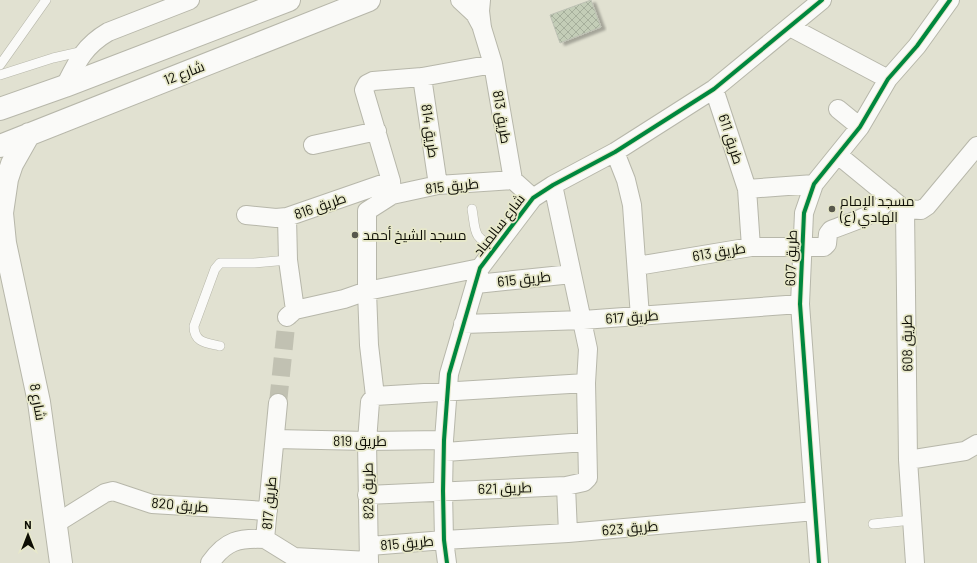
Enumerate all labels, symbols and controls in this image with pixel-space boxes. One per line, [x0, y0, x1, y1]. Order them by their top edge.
street label: شارع 12 [161, 57, 207, 89]
street label: طريق 813 [489, 89, 515, 145]
street label: طريق 814 [417, 103, 443, 159]
street label: طريق 611 [714, 112, 748, 166]
street label: طريق 815 [424, 174, 480, 198]
street label: طريق 816 [292, 189, 348, 223]
street label: شارع سالمباد [469, 190, 529, 260]
place label: مسجد الإمام الهادي (ع) [839, 192, 914, 229]
marker: مسجد الإمام الهادي (ع) [827, 204, 837, 214]
place label: مسجد الشيخ أحمد [363, 226, 467, 244]
street label: طريق 607 [781, 229, 801, 287]
marker: مسجد الشيخ أحمد [350, 230, 360, 240]
street label: طريق 613 [691, 239, 747, 265]
street label: طريق 615 [496, 267, 552, 291]
street label: طريق 617 [605, 306, 659, 328]
street label: طريق 608 [898, 314, 916, 372]
street label: شارع 8 [26, 382, 50, 422]
street label: طريق 819 [333, 432, 387, 450]
street label: طريق 828 [359, 462, 377, 520]
street label: طريق 817 [258, 476, 280, 530]
street label: طريق 621 [478, 478, 532, 498]
street label: طريق 820 [151, 494, 209, 516]
north arrow [8, 515, 48, 555]
street label: طريق 623 [601, 517, 659, 539]
text: N [24, 518, 32, 531]
street label: طريق 815 [379, 532, 435, 554]

